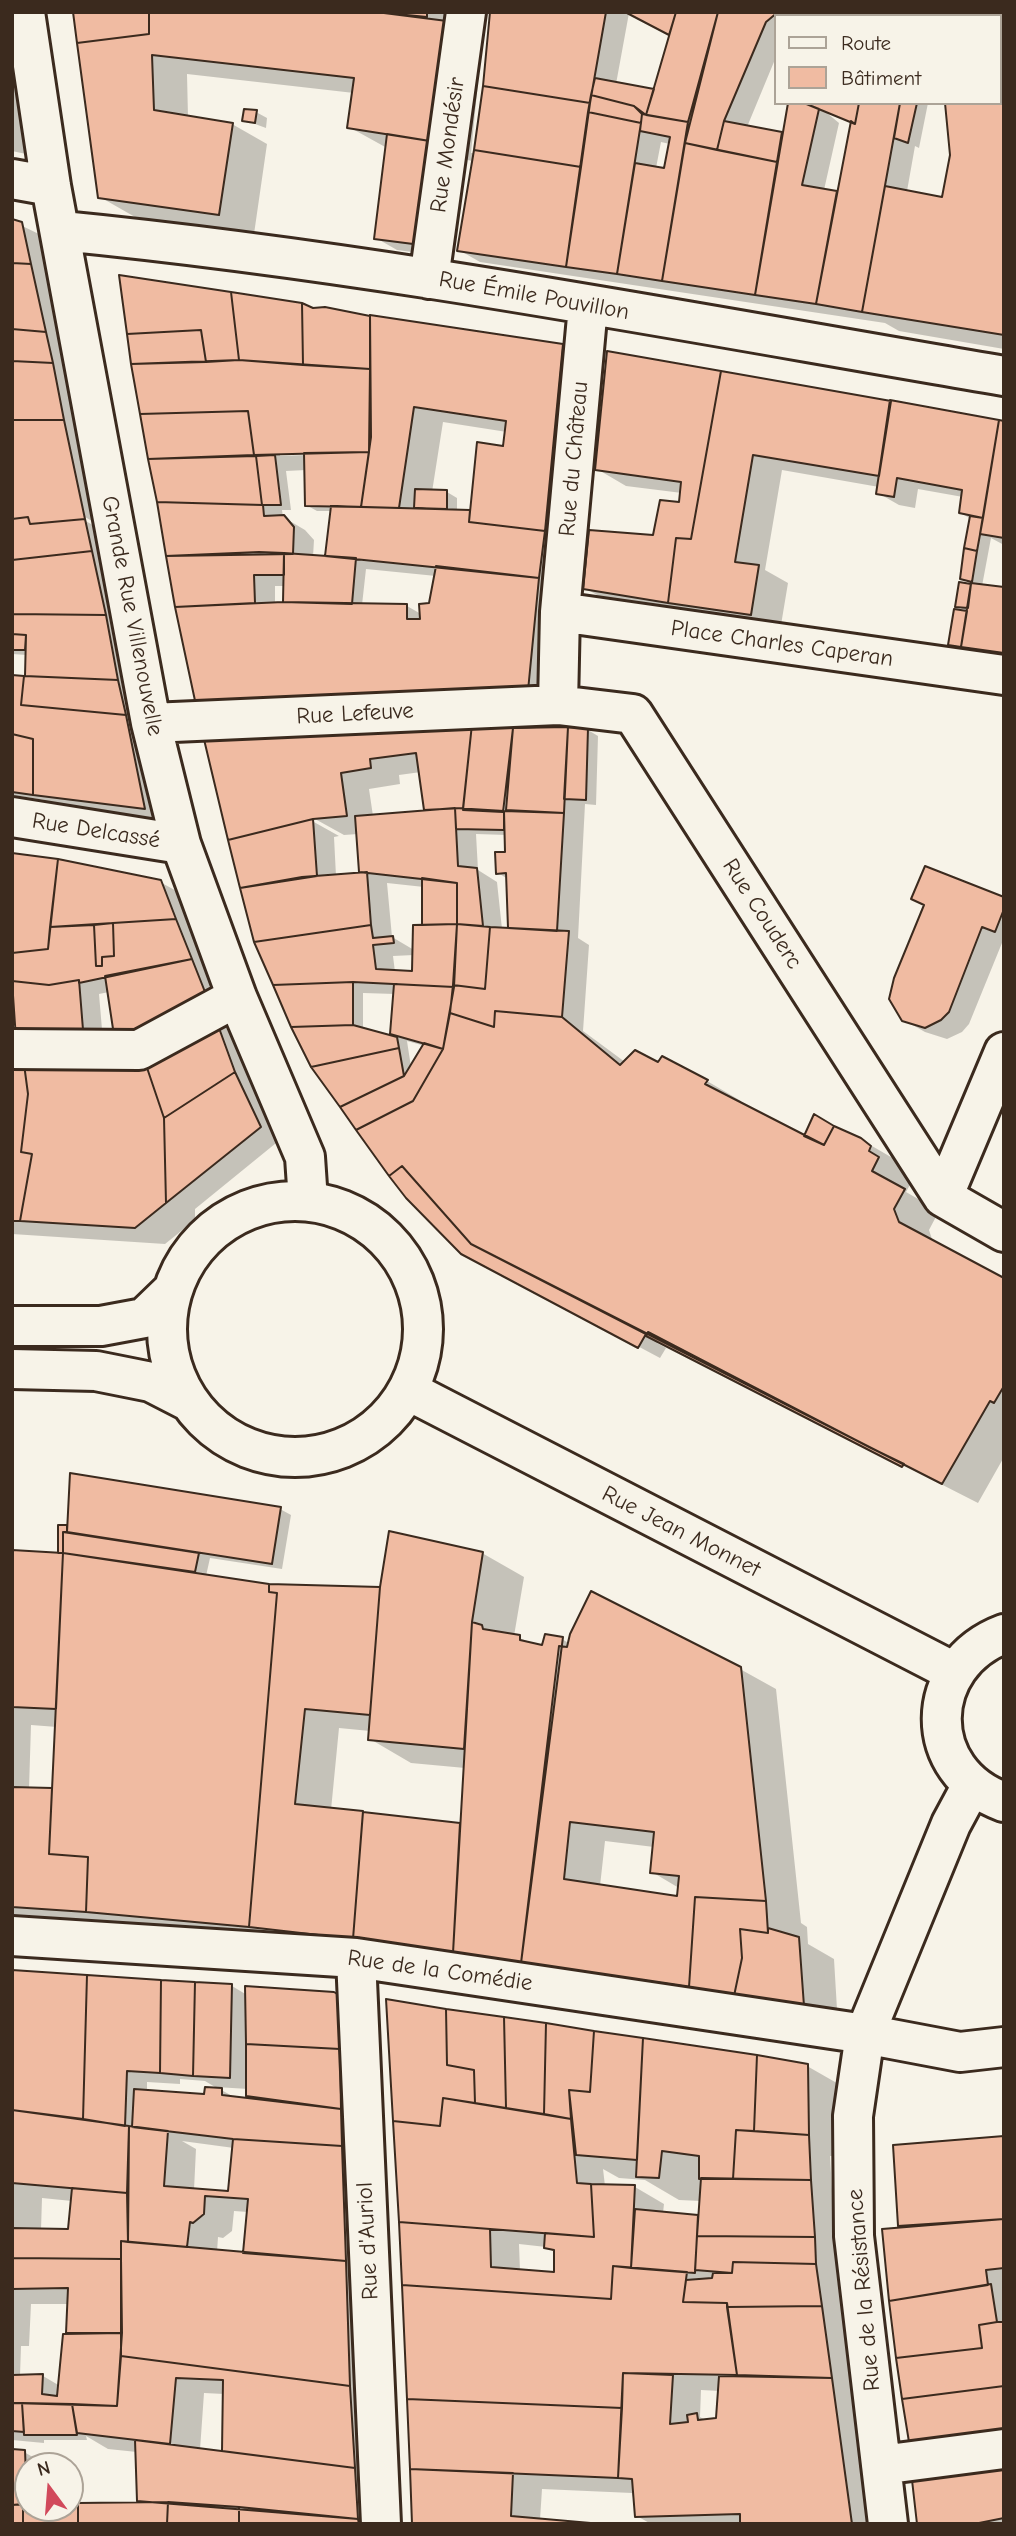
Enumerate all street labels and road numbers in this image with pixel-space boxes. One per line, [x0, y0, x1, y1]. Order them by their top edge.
street label: Rue Mondésir [425, 76, 471, 214]
street label: Rue Émile Pouvillon [437, 266, 631, 326]
street label: Rue du Château [553, 380, 595, 538]
street label: Grande Rue Villenouvelle [95, 494, 169, 738]
street label: Place Charles Caperan [669, 615, 895, 673]
street label: Rue Lefeuve [296, 697, 414, 731]
street label: Rue Delcassé [30, 807, 162, 855]
street label: Rue Couderc [716, 854, 808, 974]
street label: Rue Jean Monnet [597, 1480, 765, 1584]
street label: Rue de la Comédie [346, 1944, 534, 1998]
street label: Rue d'Auriol [351, 2181, 385, 2301]
street label: Rue de la Résistance [841, 2188, 887, 2392]

